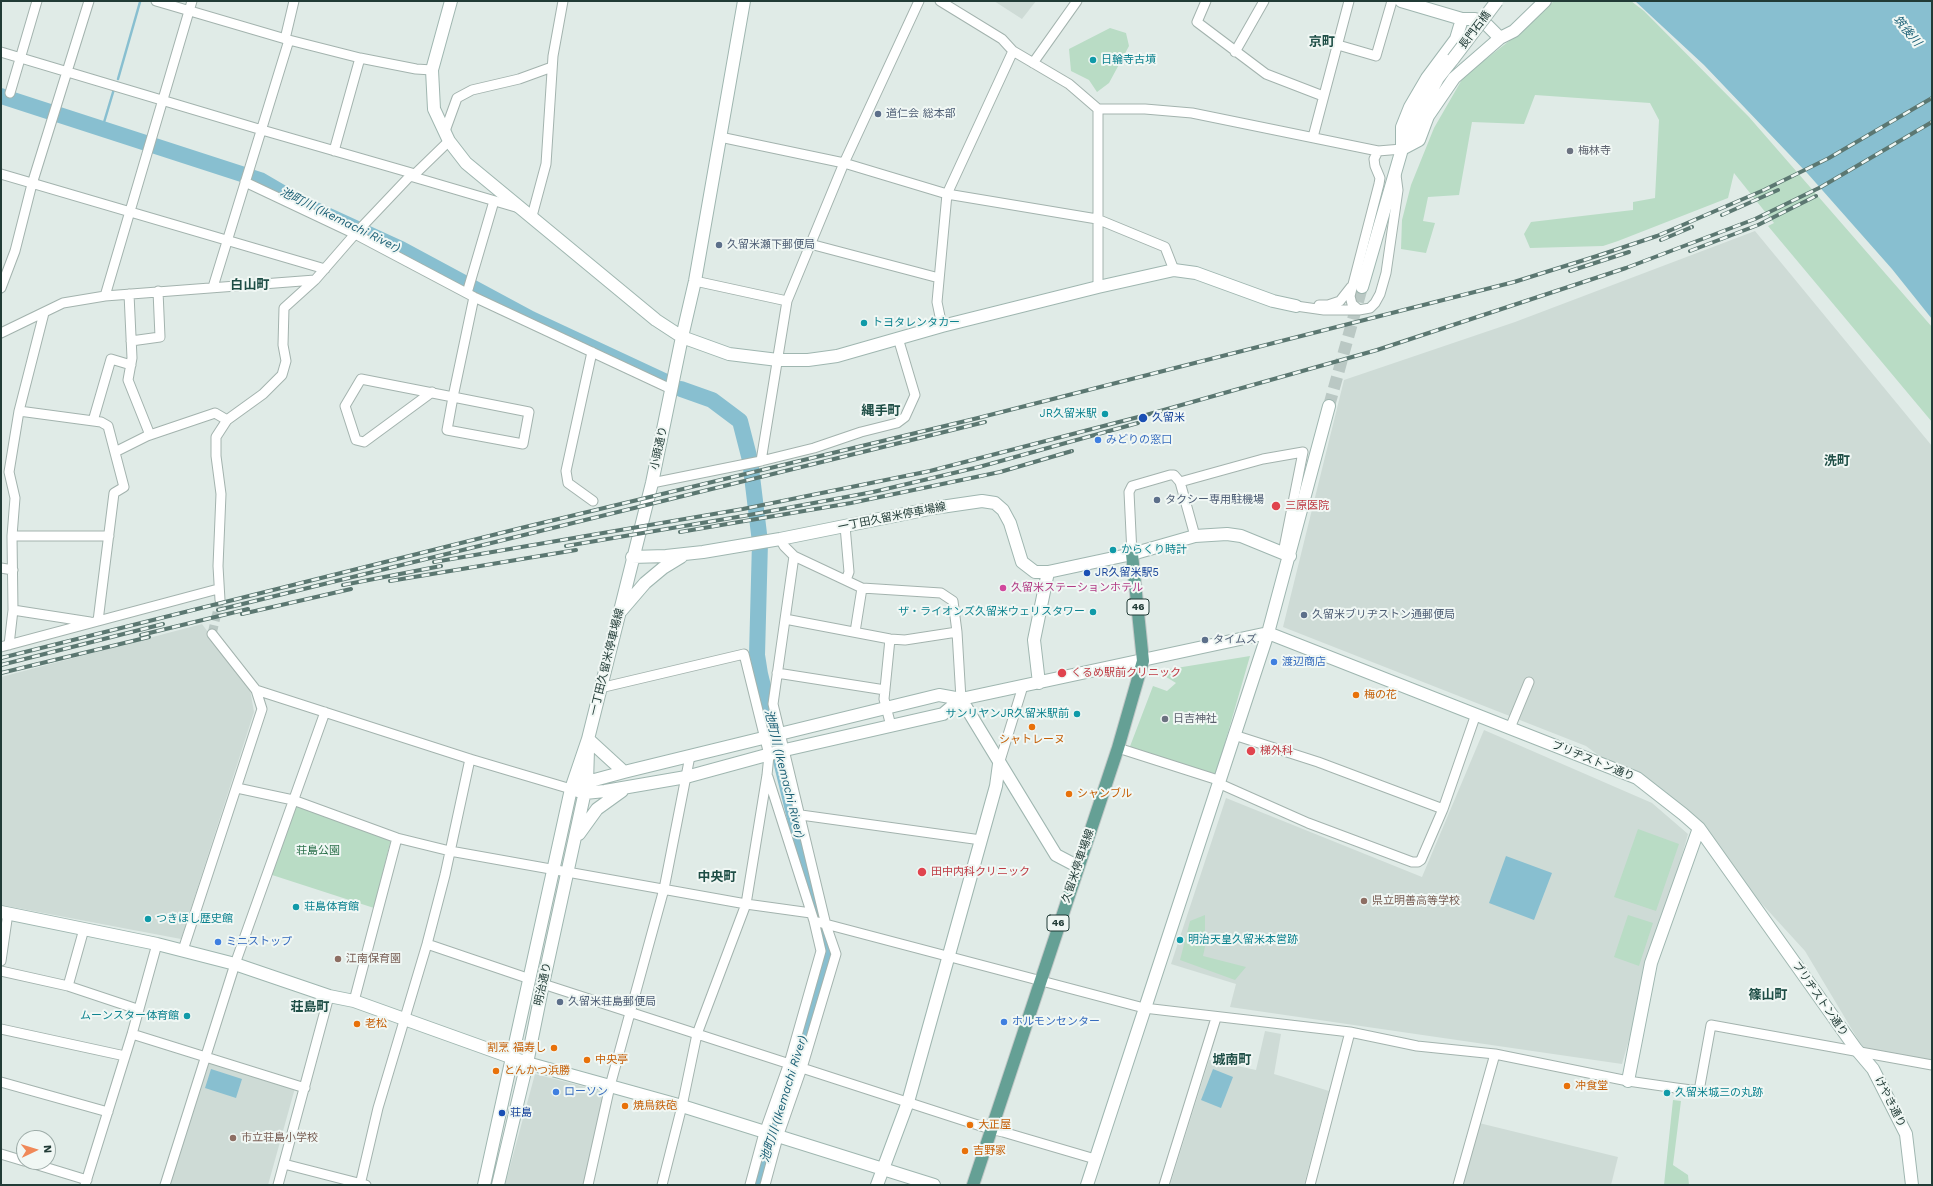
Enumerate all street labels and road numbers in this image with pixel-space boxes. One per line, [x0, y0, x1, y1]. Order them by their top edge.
street label: 長門石橋 [1456, 8, 1494, 52]
street label: 小頭通り [648, 425, 670, 471]
street label: 一丁田久留米停車場線 [837, 500, 947, 534]
road number: 46 [1127, 599, 1149, 615]
street label: 一丁田久留米停車場線 [587, 607, 627, 717]
street label: ブリヂストン通り [1550, 738, 1636, 784]
street label: 久留米停車場線 [1059, 827, 1097, 905]
road number: 46 [1047, 915, 1069, 931]
street label: ブリヂストン通り [1789, 959, 1851, 1039]
street label: 明治通り [532, 961, 554, 1007]
street label: けやき通り [1872, 1075, 1908, 1129]

